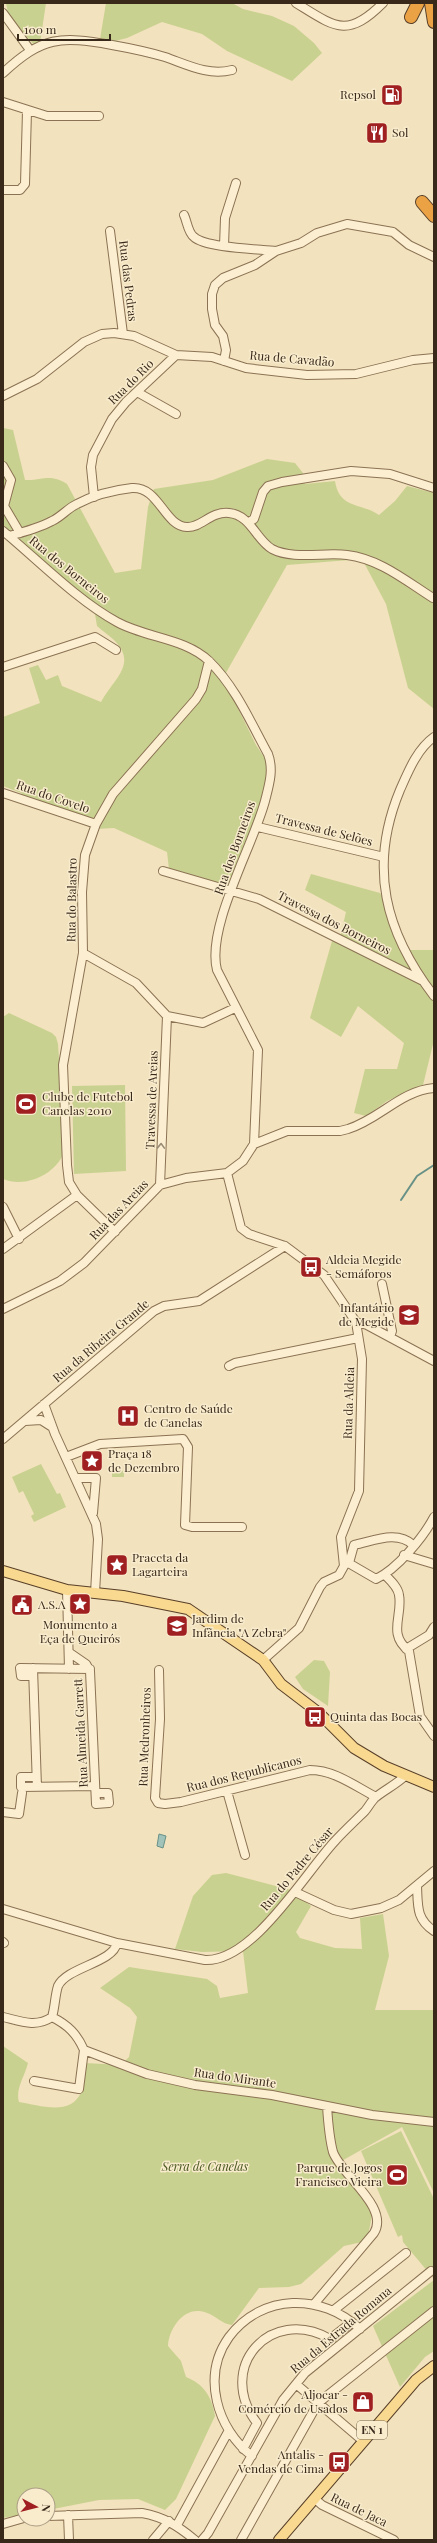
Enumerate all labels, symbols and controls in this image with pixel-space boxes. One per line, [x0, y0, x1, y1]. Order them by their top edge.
scale bar [18, 16, 110, 42]
text: 100 m [24, 21, 57, 37]
fuel station icon: Repsol [379, 82, 405, 108]
place label: Repsol [340, 86, 377, 102]
restaurant icon: Sol [364, 120, 390, 146]
place label: Sol [392, 124, 409, 140]
street label: Rua das Pedras [116, 239, 142, 322]
street label: Rua de Cavadão [249, 346, 336, 370]
street label: Rua do Rio [104, 355, 157, 407]
street label: Rua dos Borneiros [26, 532, 113, 606]
street label: Rua do Covelo [15, 776, 93, 816]
street label: Rua dos Borneiros [210, 799, 258, 897]
street label: Travessa de Selões [274, 809, 375, 849]
street label: Rua do Balastro [62, 857, 80, 942]
street label: Travessa dos Borneiros [275, 887, 394, 958]
street label: Travessa de Areias [141, 1050, 161, 1150]
place label: Clube de Futebol Canelas 2010 [42, 1088, 134, 1118]
sports icon: Clube de Futebol Canelas 2010 [13, 1091, 39, 1117]
one-way arrow [157, 1143, 166, 1149]
street label: Rua das Areias [85, 1176, 151, 1243]
place label: Aldeia Megide - Semáforos [325, 1251, 401, 1281]
bus stop icon: Aldeia Megide - Semáforos [298, 1254, 324, 1280]
street label: Rua da Ribeira Grande [49, 1295, 152, 1385]
place label: Infantário de Megide [339, 1299, 394, 1329]
school or university icon: Infantário de Megide [396, 1302, 422, 1328]
street label: Rua da Aldeia [339, 1367, 357, 1439]
place label: Centro de Saúde de Canelas [144, 1400, 233, 1430]
hospital icon: Centro de Saúde de Canelas [115, 1403, 141, 1429]
place label: Praça 18 de Dezembro [108, 1445, 180, 1475]
place icon: Praça 18 de Dezembro [79, 1448, 105, 1474]
place label: Praceta da Lagarteira [132, 1549, 188, 1579]
place icon: Praceta da Lagarteira [104, 1552, 130, 1578]
place icon: Monumento a Eça de Queirós [67, 1591, 93, 1617]
public building icon: A.S.A [9, 1592, 35, 1618]
place label: A.S.A [37, 1596, 66, 1612]
place label: Jardim de Infãncia "A Zebra" [191, 1610, 286, 1640]
school or university icon: Jardim de Infãncia "A Zebra" [164, 1613, 190, 1639]
place label: Monumento a Eça de Queirós [40, 1616, 120, 1646]
street label: Rua Almeida Garrett [69, 1677, 91, 1788]
street label: Rua Medronheiros [134, 1687, 154, 1787]
bus stop icon: Quinta das Bocas [302, 1704, 328, 1730]
place label: Quinta das Bocas [330, 1708, 422, 1724]
street label: Rua dos Republicanos [185, 1751, 303, 1795]
street label: Rua do Padre César [256, 1822, 337, 1914]
street label: Rua do Mirante [193, 2063, 277, 2091]
park label: Serra de Canelas [161, 2158, 249, 2174]
place label: Parque de Jogos Francisco Vieira [295, 2159, 382, 2189]
sports icon: Parque de Jogos Francisco Vieira [384, 2162, 410, 2188]
street label: Rua da Estrada Romana [286, 2282, 394, 2376]
place label: Aljocar - Comércio de Usados [238, 2386, 348, 2416]
shop icon: Aljocar - Comércio de Usados [350, 2389, 376, 2415]
road number: EN 1 [357, 2421, 387, 2439]
place label: Antalis - Vendas de Cima [237, 2446, 324, 2476]
bus stop icon: Antalis - Vendas de Cima [326, 2449, 352, 2475]
north arrow [16, 2487, 56, 2527]
street label: Rua de Jaca [328, 2489, 390, 2530]
text: N [38, 2503, 54, 2513]

